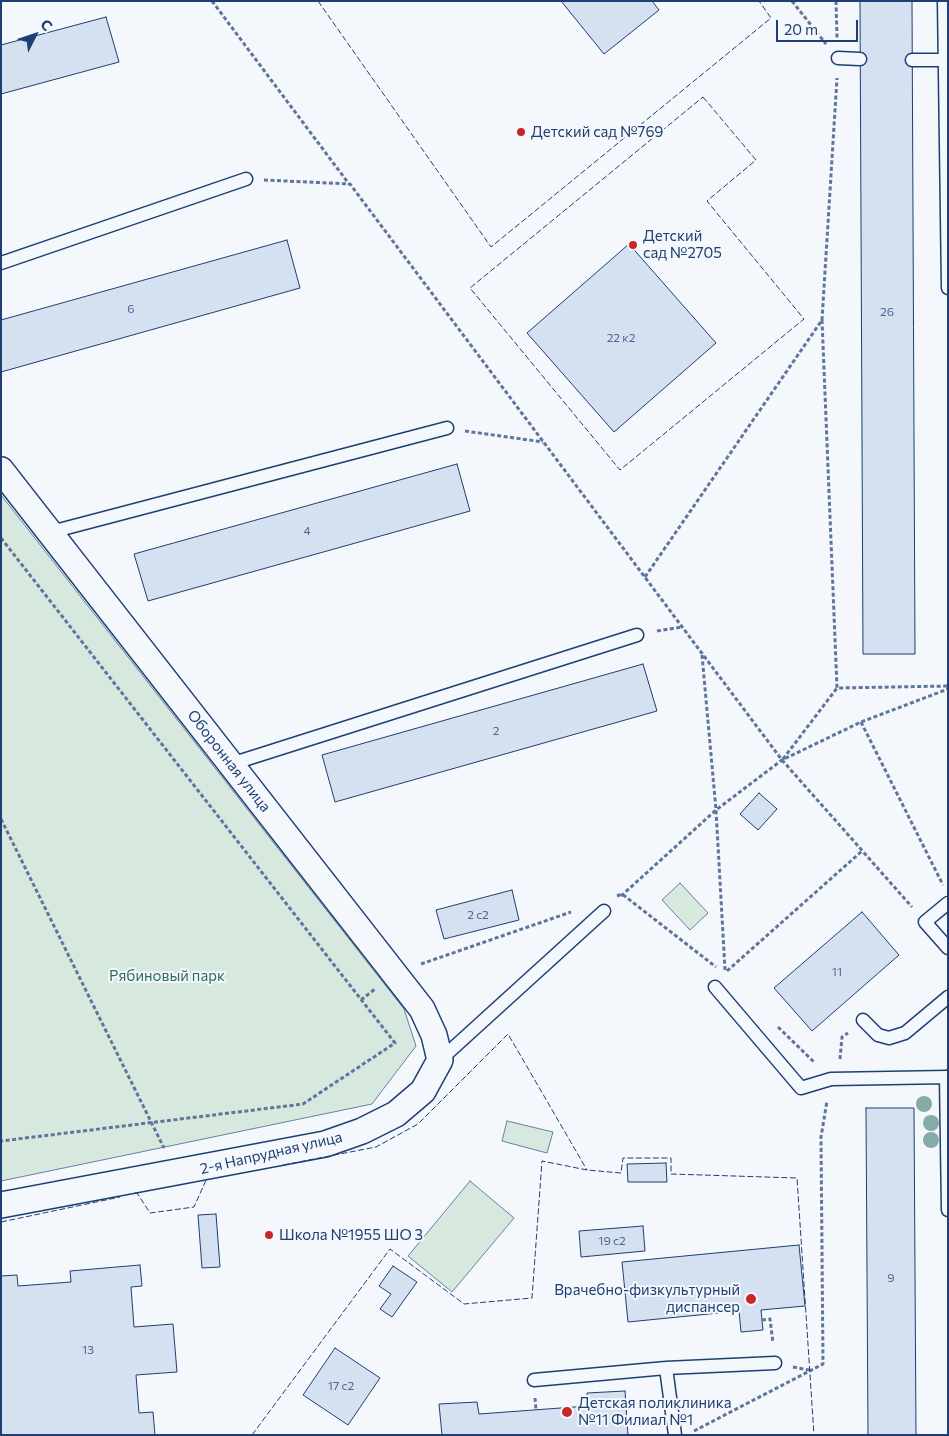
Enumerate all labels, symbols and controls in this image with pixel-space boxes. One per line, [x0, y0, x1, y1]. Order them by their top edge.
north arrow [10, 10, 60, 60]
scale bar [779, 10, 862, 42]
text: С [37, 16, 56, 34]
text: 20 m [784, 20, 818, 38]
place label: Детский сад №769 [531, 123, 663, 141]
marker: Детский сад №769 [515, 126, 527, 138]
place label: Детский сад №2705 [643, 227, 722, 262]
marker: Детский сад №2705 [627, 239, 639, 251]
house number: 6 [127, 302, 135, 316]
house number: 26 [880, 305, 894, 319]
house number: 22 к2 [607, 331, 635, 345]
house number: 4 [303, 524, 311, 538]
street label: Оборонная улица [184, 706, 274, 816]
house number: 2 [493, 724, 499, 738]
house number: 2 с2 [467, 908, 489, 922]
house number: 11 [832, 965, 842, 979]
park label: Рябиновый парк [109, 967, 225, 985]
street label: 2-я Напрудная улица [198, 1128, 344, 1178]
place label: Школа №1955 ШО 3 [279, 1226, 423, 1244]
marker: Школа №1955 ШО 3 [263, 1229, 275, 1241]
house number: 19 с2 [598, 1234, 626, 1248]
house number: 9 [887, 1271, 895, 1285]
place label: Врачебно-физкультурный диспансер [554, 1281, 740, 1316]
marker: Врачебно-физкультурный диспансер [744, 1292, 758, 1306]
house number: 13 [82, 1343, 94, 1357]
house number: 17 с2 [328, 1379, 354, 1393]
place label: Детская поликлиника №11 Филиал №1 [578, 1394, 731, 1429]
marker: Детская поликлиника №11 Филиал №1 [560, 1405, 574, 1419]

